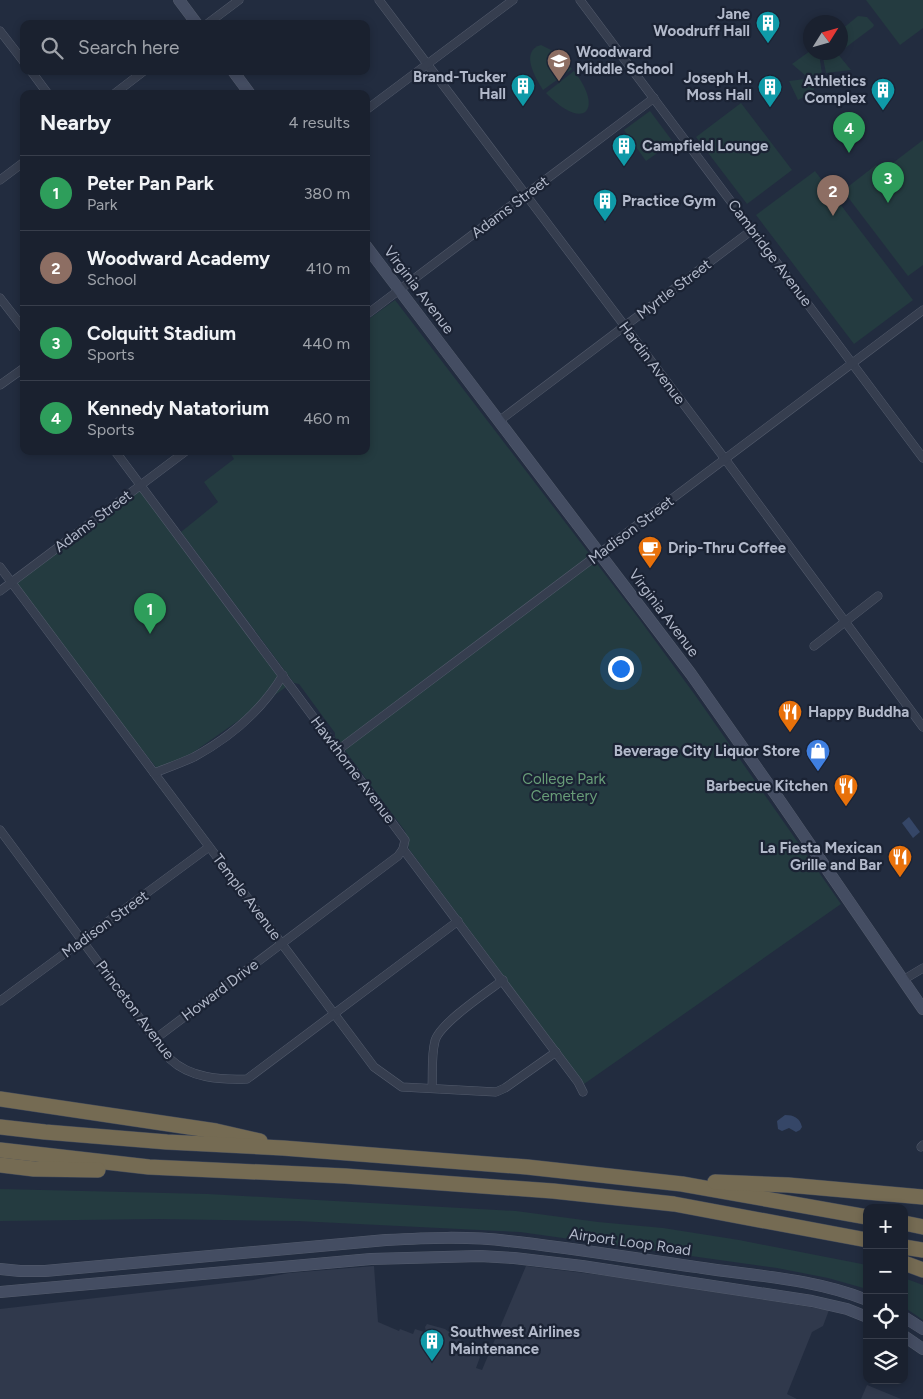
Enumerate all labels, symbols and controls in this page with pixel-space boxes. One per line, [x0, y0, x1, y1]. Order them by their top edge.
place label: Jane Woodruff Hall [653, 5, 751, 40]
building icon: Jane Woodruff Hall [755, 10, 781, 44]
north arrow [803, 15, 848, 60]
search box [20, 20, 370, 75]
icon: search [38, 34, 66, 62]
text: Search here [78, 36, 180, 59]
place label: Woodward Middle School [576, 43, 673, 78]
school or university icon: Woodward Middle School [546, 48, 572, 82]
place label: Brand-Tucker Hall [413, 68, 506, 103]
place label: Joseph H. Moss Hall [684, 69, 752, 104]
place label: Athletics Complex [804, 72, 866, 107]
building icon: Brand-Tucker Hall [510, 73, 536, 107]
building icon: Joseph H. Moss Hall [757, 74, 783, 108]
building icon: Athletics Complex [870, 77, 896, 111]
text: Nearby [40, 110, 111, 135]
pin: 4 [833, 112, 865, 153]
text: 4 results [289, 113, 350, 132]
building icon: Campfield Lounge [611, 133, 637, 167]
place label: Campfield Lounge [642, 137, 769, 155]
pin: 3 [872, 162, 904, 203]
text: Peter Pan Park [87, 172, 214, 195]
street label: Adams Street [468, 172, 552, 242]
pin: 2 [817, 175, 849, 216]
text: 1 [53, 184, 59, 203]
text: 380 m [304, 184, 350, 203]
building icon: Practice Gym [592, 188, 618, 222]
place label: Practice Gym [622, 192, 716, 210]
text: Park [87, 195, 117, 214]
street label: Cambridge Avenue [724, 196, 816, 310]
street label: Virginia Avenue [380, 243, 458, 337]
text: Woodward Academy [87, 247, 270, 270]
street label: Myrtle Street [633, 255, 715, 323]
text: 2 [51, 259, 61, 278]
text: 410 m [306, 259, 350, 278]
text: School [87, 270, 137, 289]
street label: Hardin Avenue [615, 318, 689, 408]
text: Colquitt Stadium [87, 322, 236, 345]
text: 3 [52, 334, 60, 353]
text: 440 m [302, 334, 350, 353]
text: Sports [87, 345, 134, 364]
text: Kennedy Natatorium [87, 397, 269, 420]
text: 4 [51, 409, 61, 428]
text: 460 m [303, 409, 350, 428]
text: Sports [87, 420, 134, 439]
street label: Adams Street [51, 486, 135, 556]
street label: Madison Street [585, 492, 678, 568]
cafe icon: Drip-Thru Coffee [637, 535, 663, 569]
place label: Drip-Thru Coffee [668, 539, 787, 557]
street label: Virginia Avenue [625, 566, 703, 660]
pin: 1 [134, 593, 166, 634]
your location [608, 656, 634, 682]
restaurant icon: Happy Buddha [777, 699, 803, 733]
place label: Happy Buddha [808, 703, 909, 721]
street label: Hawthorne Avenue [307, 713, 399, 827]
shop icon: Beverage City Liquor Store [805, 738, 831, 772]
place label: Beverage City Liquor Store [614, 742, 801, 760]
park label: College Park Cemetery [522, 770, 606, 805]
restaurant icon: Barbecue Kitchen [833, 773, 859, 807]
place label: Barbecue Kitchen [706, 777, 828, 795]
place label: La Fiesta Mexican Grille and Bar [760, 839, 882, 874]
restaurant icon: La Fiesta Mexican Grille and Bar [887, 844, 913, 878]
street label: Temple Avenue [209, 850, 285, 944]
street label: Madison Street [58, 886, 152, 961]
street label: Howard Drive [178, 955, 262, 1025]
street label: Princeton Avenue [92, 957, 178, 1063]
map controls [863, 1204, 908, 1384]
button: + [863, 1204, 908, 1249]
street label: Airport Loop Road [568, 1225, 692, 1259]
button: − [863, 1249, 908, 1294]
button: locate [863, 1294, 908, 1339]
place label: Southwest Airlines Maintenance [450, 1323, 580, 1358]
building icon: Southwest Airlines Maintenance [419, 1328, 445, 1362]
button: layers [863, 1339, 908, 1384]

